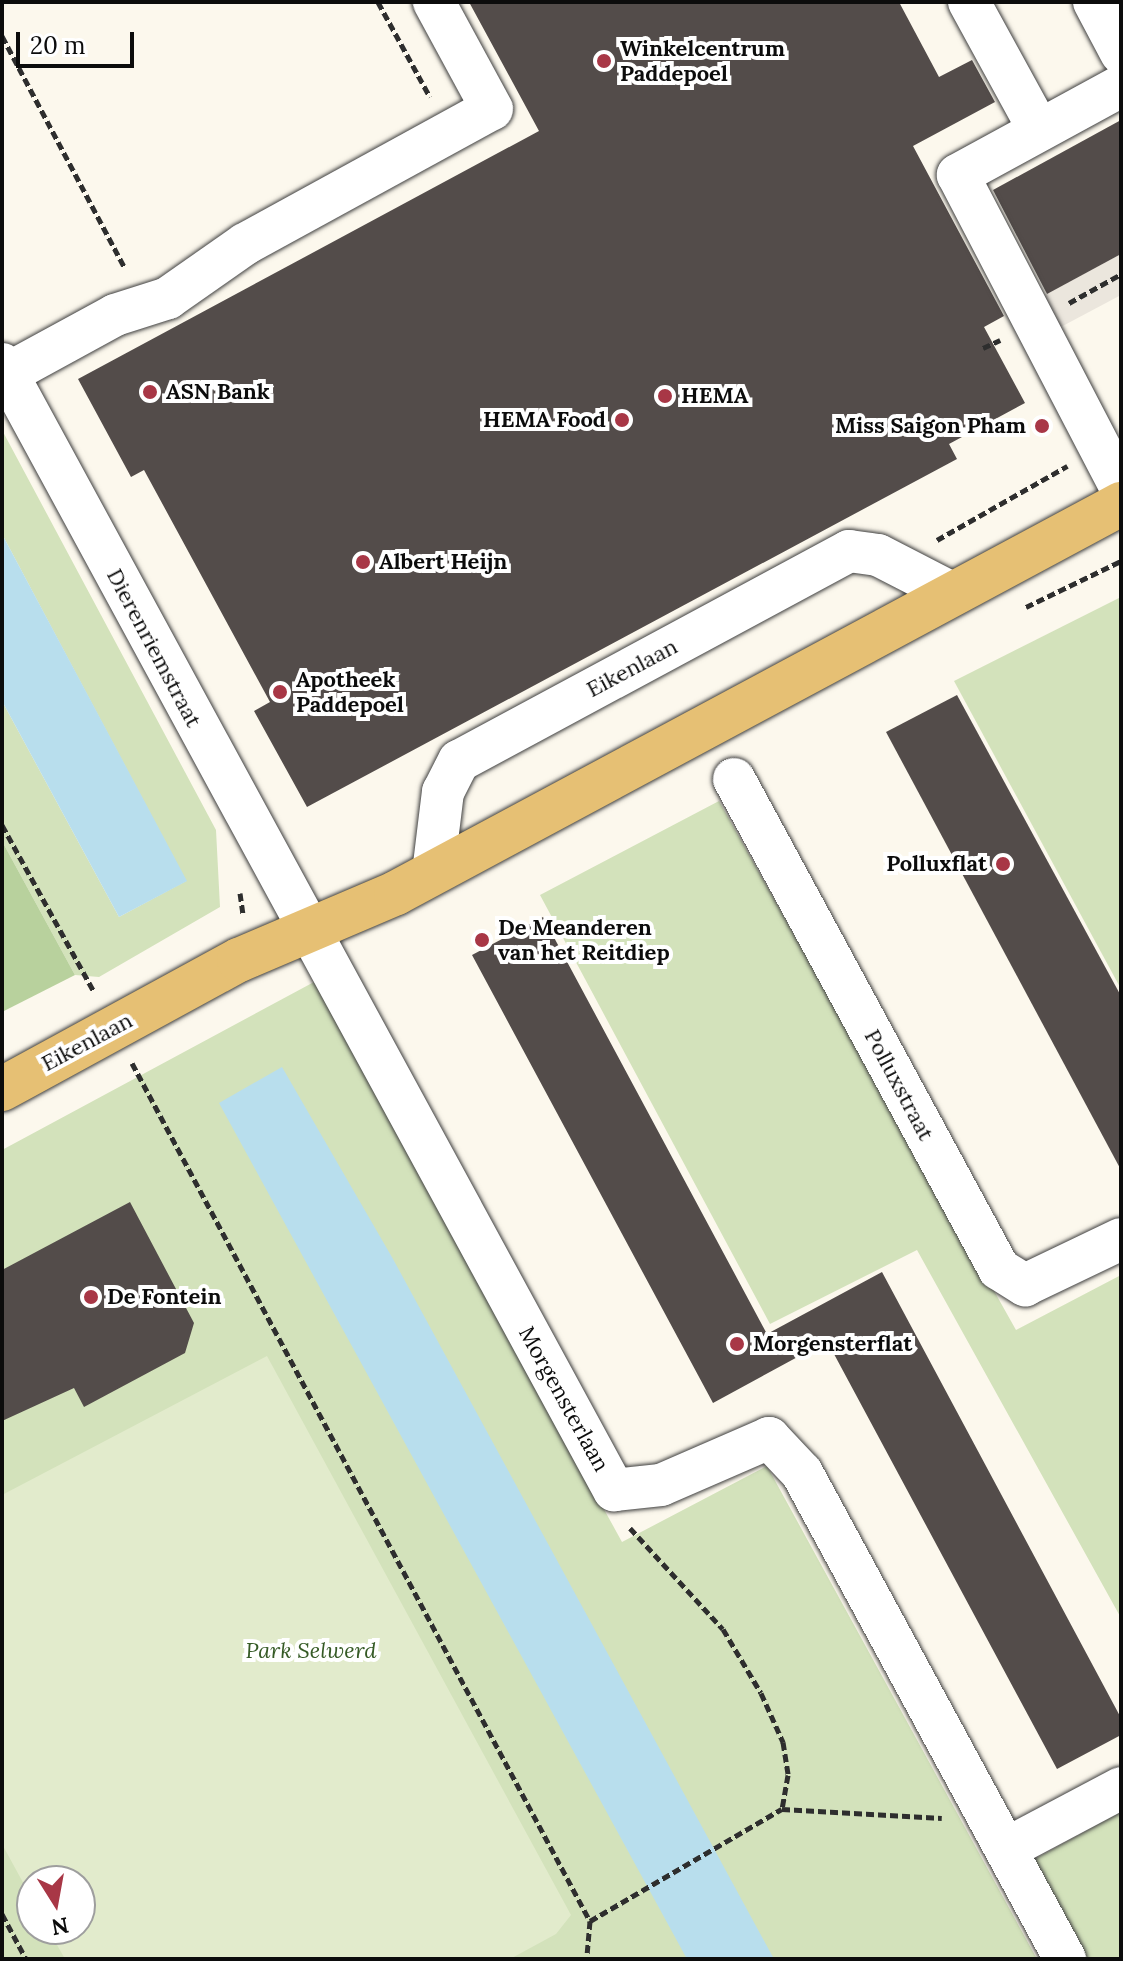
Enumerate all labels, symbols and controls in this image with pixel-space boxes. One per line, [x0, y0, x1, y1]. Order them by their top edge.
scale bar [20, 16, 138, 66]
text: 20 m [30, 30, 86, 61]
place label: Winkelcentrum Paddepoel [620, 35, 785, 86]
marker: Winkelcentrum Paddepoel [595, 52, 613, 70]
place label: ASN Bank [166, 379, 270, 405]
marker: ASN Bank [141, 383, 159, 401]
place label: HEMA [681, 383, 749, 409]
marker: HEMA [656, 387, 674, 405]
place label: HEMA Food [483, 407, 606, 433]
marker: HEMA Food [613, 411, 631, 429]
place label: Miss Saigon Pham [835, 413, 1026, 439]
marker: Miss Saigon Pham [1033, 417, 1051, 435]
place label: Albert Heijn [379, 549, 507, 575]
marker: Albert Heijn [354, 553, 372, 571]
street label: Dierenriemstraat [101, 564, 207, 732]
street label: Eikenlaan [582, 633, 682, 703]
place label: Apotheek Paddepoel [296, 666, 404, 718]
marker: Apotheek Paddepoel [271, 683, 289, 701]
place label: Polluxflat [886, 851, 987, 877]
marker: Polluxflat [994, 855, 1012, 873]
place label: De Meanderen van het Reitdiep [498, 914, 670, 966]
marker: De Meanderen van het Reitdiep [473, 931, 491, 949]
street label: Eikenlaan [37, 1007, 137, 1077]
street label: Polluxstraat [859, 1025, 939, 1145]
place label: De Fontein [107, 1284, 221, 1310]
marker: De Fontein [82, 1288, 100, 1306]
street label: Morgensterlaan [513, 1322, 615, 1476]
place label: Morgensterflat [753, 1331, 912, 1357]
marker: Morgensterflat [728, 1335, 746, 1353]
park label: Park Selwerd [245, 1638, 377, 1664]
north arrow [16, 1865, 96, 1945]
text: N [49, 1911, 71, 1942]

